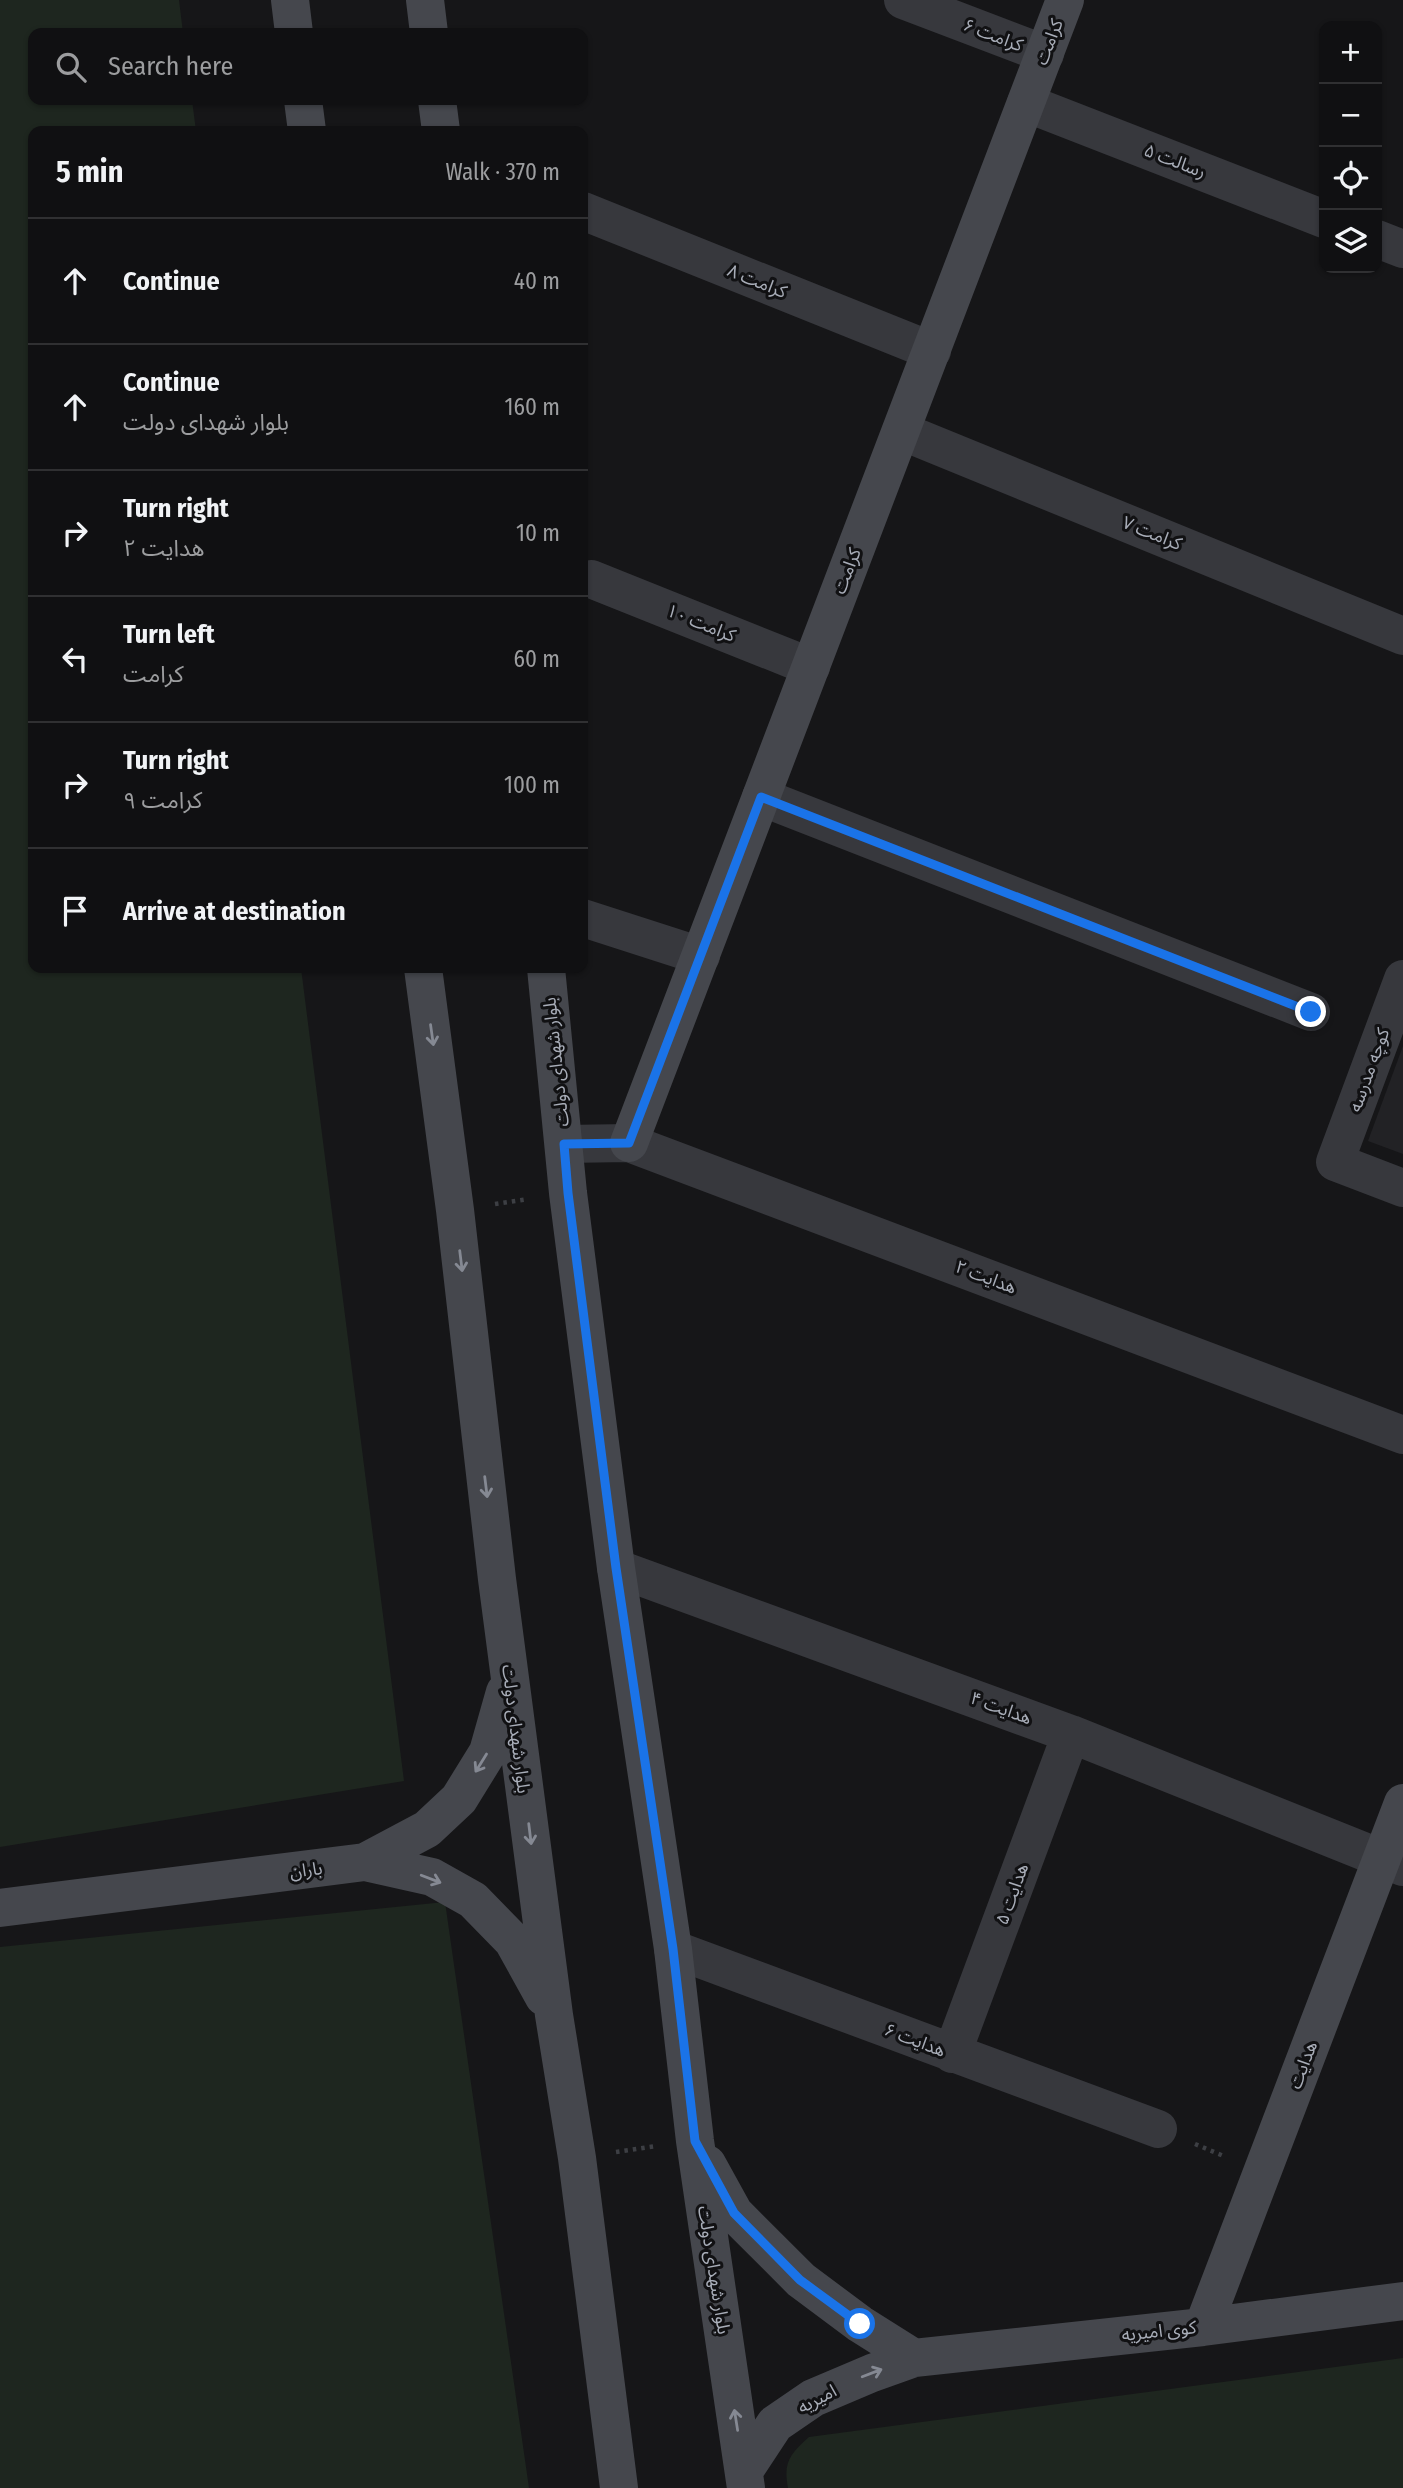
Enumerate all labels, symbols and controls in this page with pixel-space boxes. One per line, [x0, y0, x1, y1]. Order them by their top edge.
street label: کرامت ۶ [960, 14, 1026, 57]
street label: کرامت [1030, 15, 1068, 68]
map controls [1319, 21, 1382, 273]
button: + [1319, 21, 1382, 84]
search box [28, 28, 588, 105]
icon: search [52, 48, 90, 86]
text: Search here [108, 51, 233, 82]
button: − [1319, 84, 1382, 147]
street label: رسالت ۵ [1141, 139, 1209, 183]
button: locate [1319, 147, 1382, 210]
text: 5 min [56, 154, 123, 190]
text: Walk · 370 m [446, 158, 560, 186]
button: layers [1319, 210, 1382, 273]
street label: کرامت ۸ [724, 259, 790, 303]
icon: ahead [56, 262, 94, 300]
text: Continue [123, 266, 220, 297]
text: 40 m [514, 267, 560, 295]
text: Continue [123, 367, 220, 398]
icon: ahead [56, 388, 94, 426]
text: 160 m [505, 393, 560, 421]
text: بلوار شهدای دولت [123, 408, 289, 436]
text: Turn right [123, 493, 229, 524]
street label: کرامت ۷ [1119, 511, 1185, 555]
icon: right [56, 514, 94, 552]
text: 10 m [516, 519, 560, 547]
text: هدایت ۲ [123, 534, 205, 562]
street label: کرامت [828, 544, 866, 597]
street label: کرامت ۱۰ [663, 599, 739, 647]
text: Turn left [123, 619, 215, 650]
icon: left [56, 640, 94, 678]
text: 60 m [514, 645, 560, 673]
text: کرامت [123, 660, 184, 688]
text: Turn right [123, 745, 229, 776]
icon: right [56, 766, 94, 804]
text: 100 m [504, 771, 560, 799]
text: کرامت ۹ [123, 786, 202, 814]
icon: arrive [56, 892, 94, 930]
text: Arrive at destination [123, 896, 346, 927]
street label: بلوار شهدای دولت [538, 996, 574, 1128]
route end [1295, 996, 1326, 1027]
one-way arrow [425, 1024, 438, 1046]
street label: کوچه مدرسه [1344, 1025, 1395, 1115]
one-way arrow [454, 1249, 467, 1272]
street label: هدایت ۲ [952, 1255, 1020, 1299]
one-way arrow [480, 1475, 493, 1498]
street label: بلوار شهدای دولت [497, 1663, 535, 1795]
street label: هدایت ۴ [967, 1687, 1035, 1729]
one-way arrow [474, 1753, 489, 1772]
one-way arrow [524, 1822, 537, 1845]
street label: باران [288, 1857, 324, 1883]
street label: هدایت ۵ [991, 1860, 1033, 1928]
one-way arrow [420, 1874, 442, 1886]
street label: هدایت ۶ [881, 2018, 949, 2062]
street label: هدایت [1284, 2038, 1322, 2092]
street label: بلوار شهدای دولت [693, 2204, 735, 2336]
route start [844, 2308, 875, 2339]
street label: کوی امیریه [1121, 2316, 1198, 2346]
one-way arrow [861, 2366, 883, 2378]
street label: امیریه [794, 2380, 840, 2418]
one-way arrow [730, 2410, 743, 2432]

